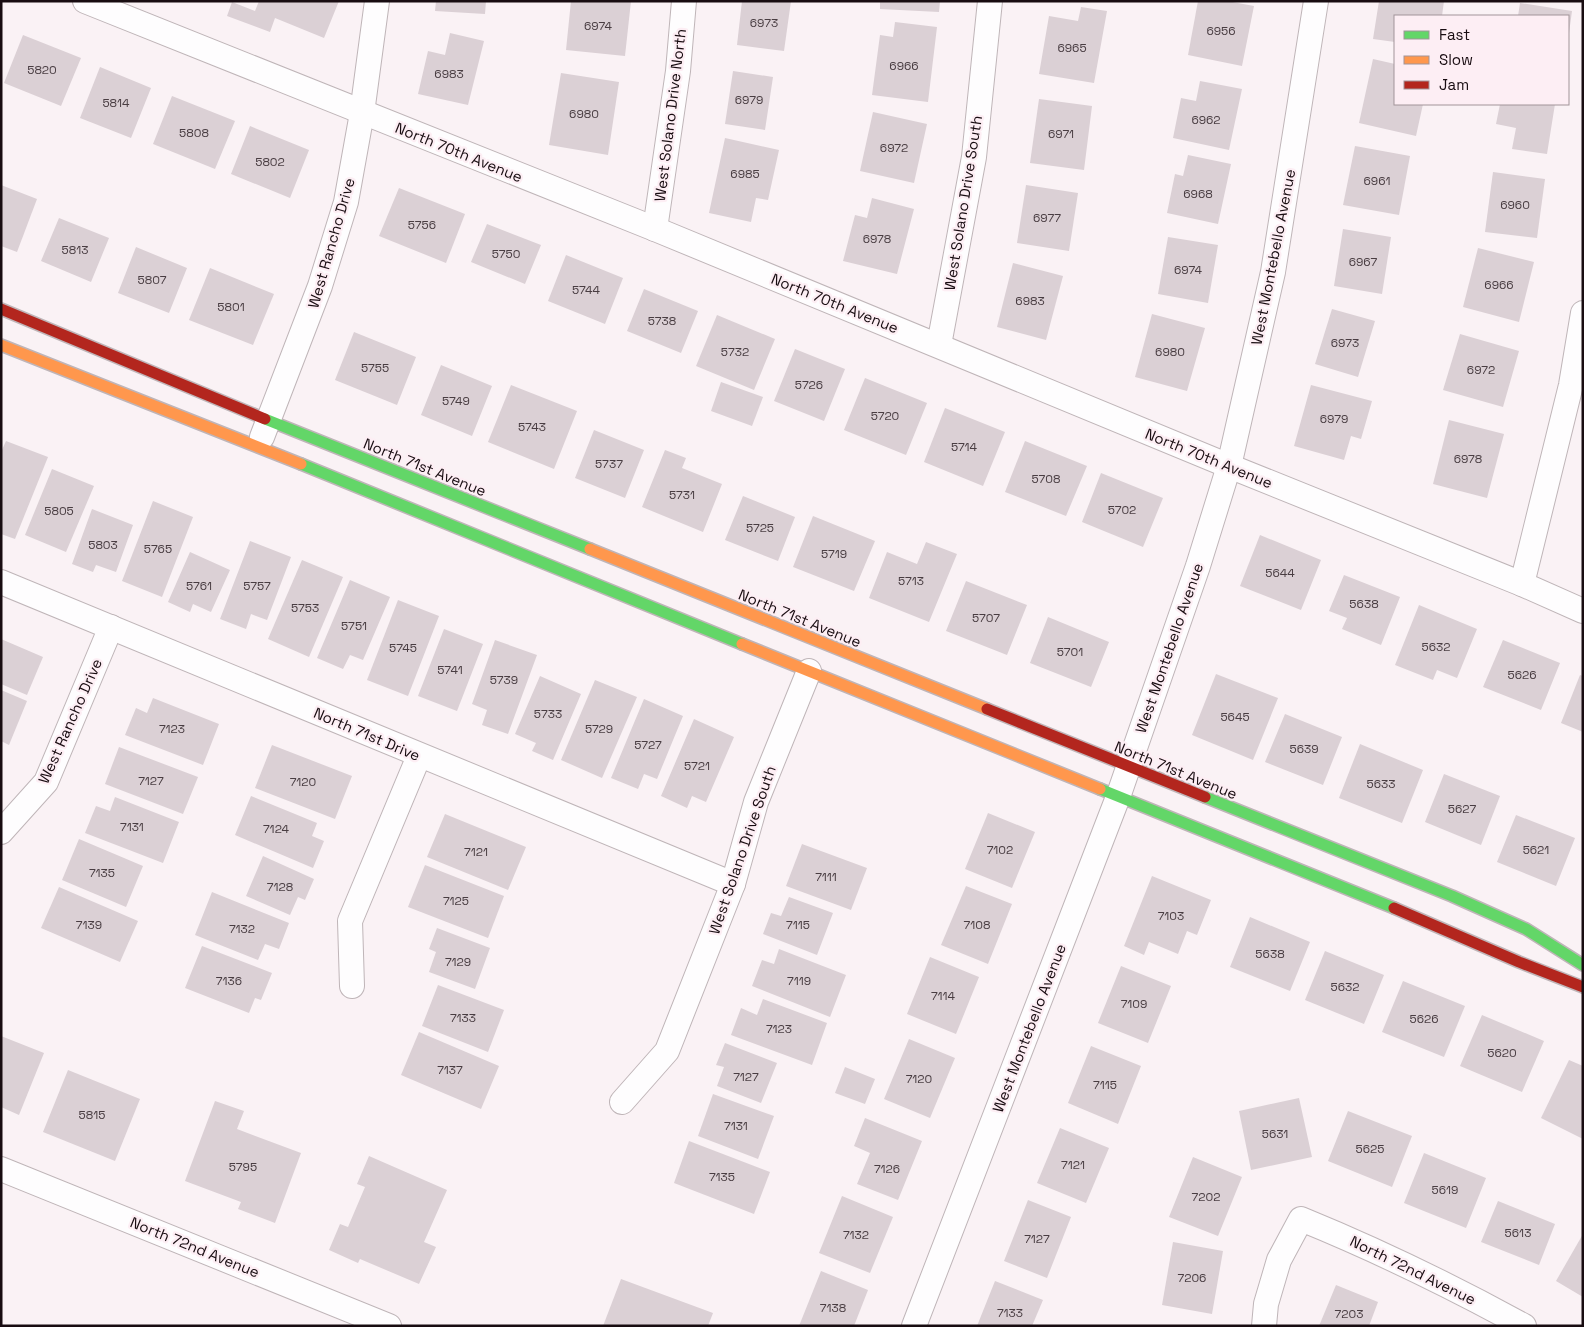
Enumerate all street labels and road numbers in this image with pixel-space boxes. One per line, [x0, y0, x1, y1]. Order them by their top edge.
street label: West Solano Drive North [650, 27, 690, 203]
street label: West Solano Drive South [940, 114, 986, 292]
street label: North 70th Avenue [393, 118, 525, 186]
street label: West Montebello Avenue [1247, 167, 1299, 347]
street label: West Rancho Drive [303, 175, 359, 310]
street label: North 70th Avenue [769, 269, 901, 337]
street label: North 70th Avenue [1143, 424, 1275, 492]
street label: North 71st Avenue [361, 434, 489, 500]
street label: West Montebello Avenue [1131, 560, 1207, 736]
street label: North 71st Avenue [736, 585, 864, 651]
street label: West Rancho Drive [34, 655, 106, 786]
street label: North 71st Drive [311, 703, 423, 765]
street label: North 71st Avenue [1112, 737, 1240, 803]
street label: West Solano Drive South [704, 763, 780, 937]
street label: West Montebello Avenue [988, 941, 1070, 1115]
street label: North 72nd Avenue [128, 1212, 262, 1282]
street label: North 72nd Avenue [1347, 1231, 1479, 1309]

